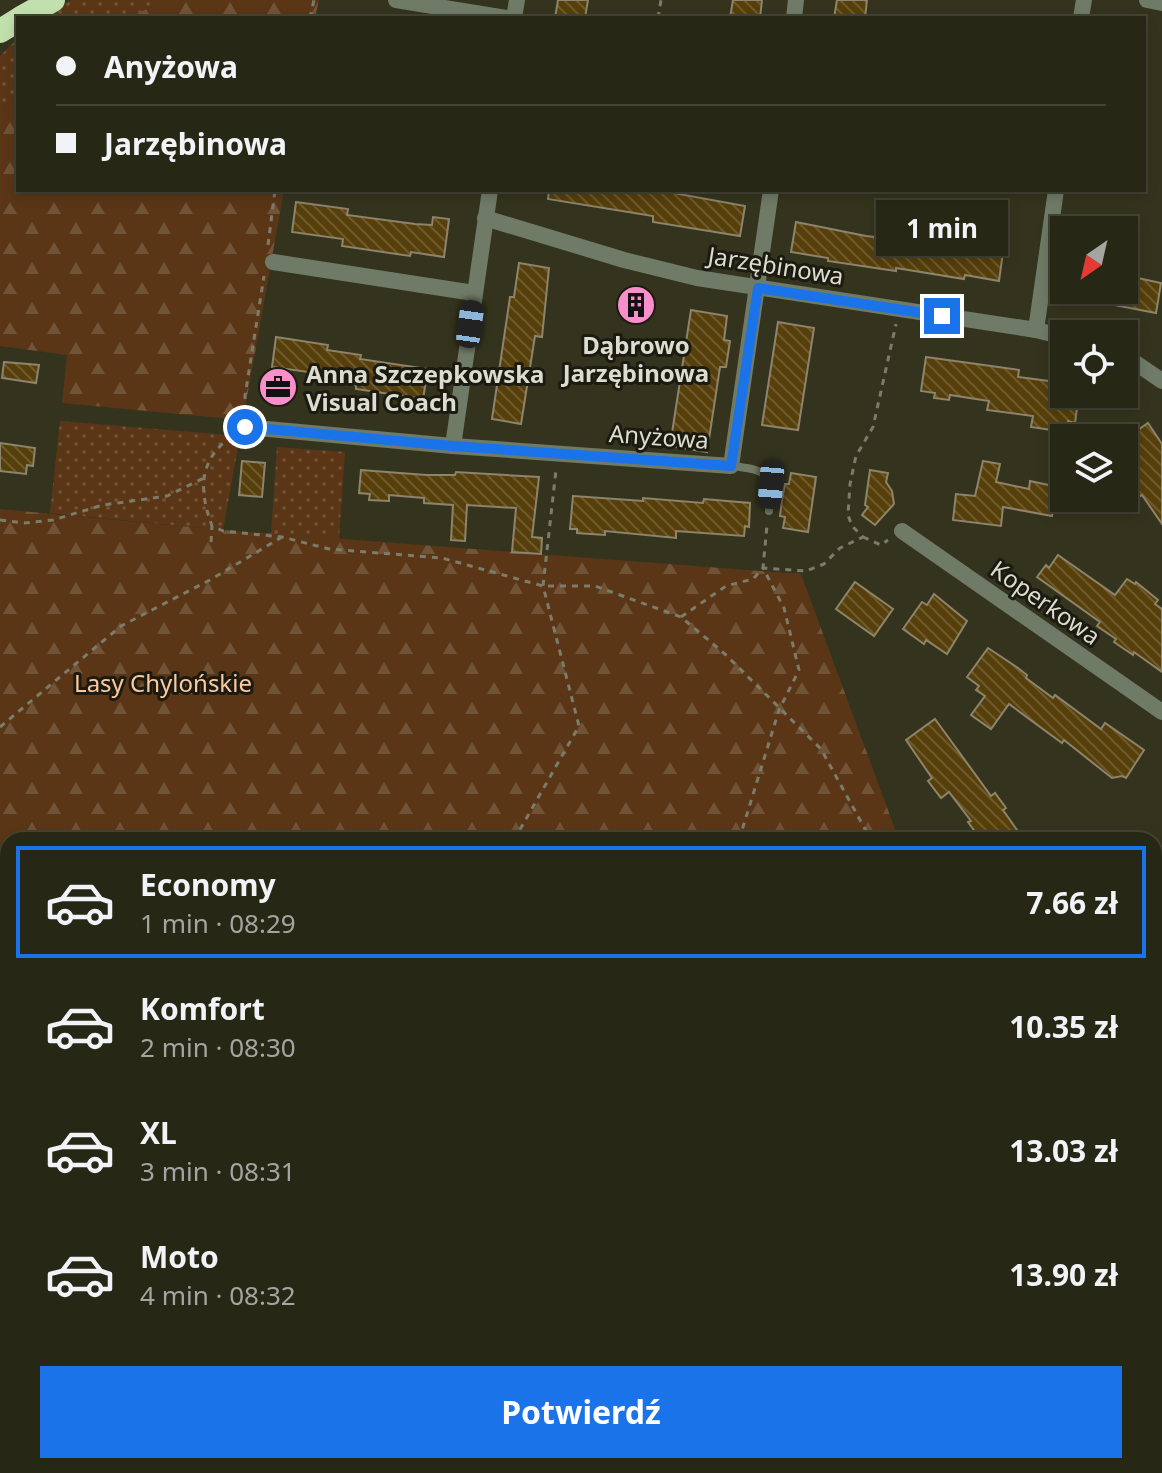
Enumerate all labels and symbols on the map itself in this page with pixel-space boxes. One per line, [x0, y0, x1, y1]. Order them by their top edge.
callout: 1 min [876, 200, 1008, 256]
north arrow [1050, 216, 1138, 304]
street label: Jarzębinowa [704, 238, 846, 292]
building icon: Dąbrowo Jarzębinowa [615, 284, 657, 326]
route end [924, 298, 960, 334]
car [455, 299, 485, 349]
place label: Dąbrowo Jarzębinowa [561, 328, 709, 389]
place label: Anna Szczepkowska Visual Coach [306, 357, 544, 418]
office icon: Anna Szczepkowska Visual Coach [257, 366, 299, 408]
route start [227, 409, 263, 445]
street label: Anyżowa [608, 416, 710, 456]
car [757, 460, 785, 510]
street label: Koperkowa [985, 552, 1107, 652]
park label: Lasy Chylońskie [74, 666, 252, 699]

